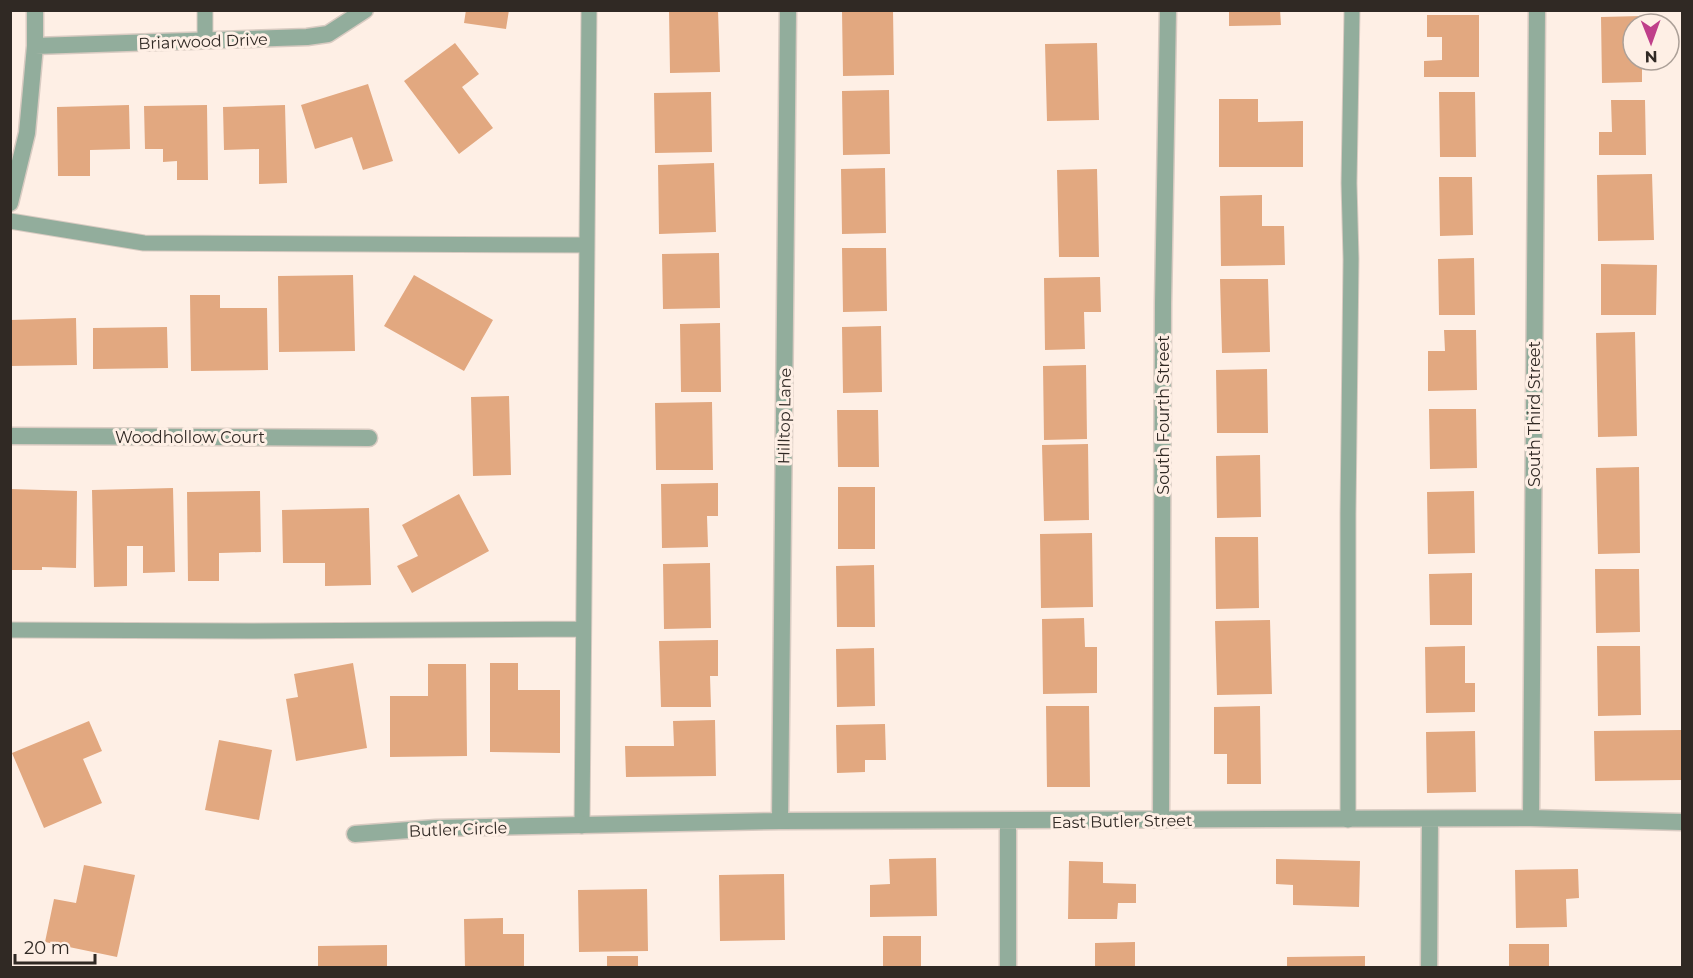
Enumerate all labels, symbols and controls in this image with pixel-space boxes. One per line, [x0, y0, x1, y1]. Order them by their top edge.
north arrow [1621, 12, 1681, 72]
street label: Briarwood Drive [138, 30, 268, 53]
text: N [1645, 47, 1658, 66]
street label: South Fourth Street [1154, 335, 1173, 495]
street label: South Third Street [1525, 340, 1544, 487]
street label: Hilltop Lane [774, 368, 795, 464]
street label: Woodhollow Court [115, 428, 266, 447]
street label: East Butler Street [1051, 811, 1193, 832]
street label: Butler Circle [408, 818, 508, 841]
scale bar [15, 927, 94, 965]
text: 20 m [24, 937, 70, 959]

